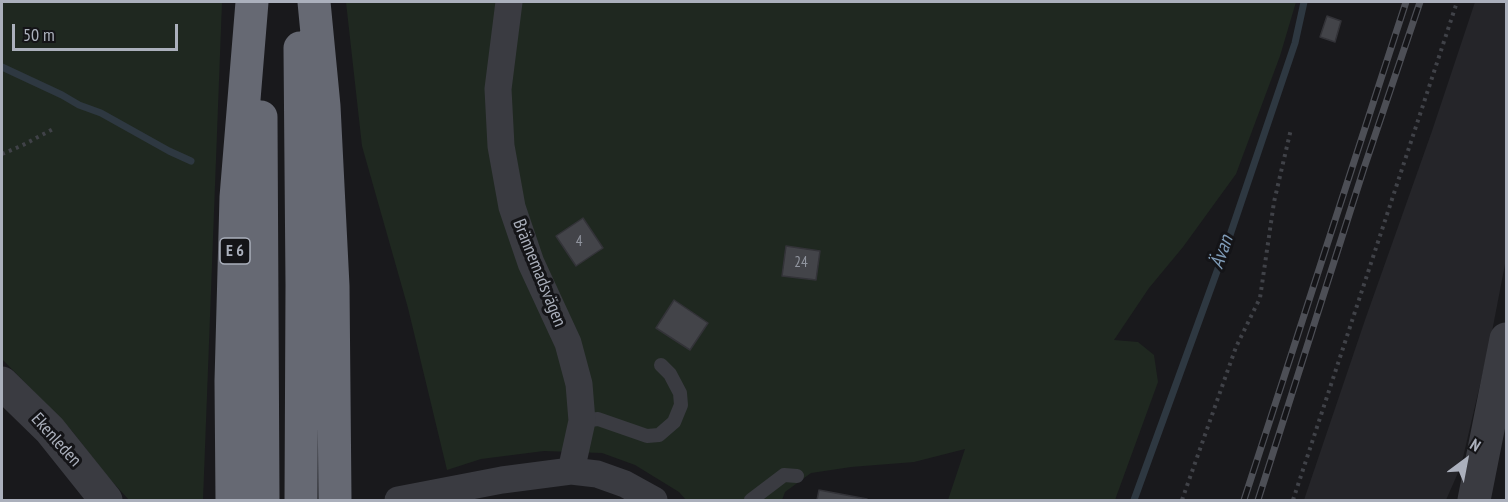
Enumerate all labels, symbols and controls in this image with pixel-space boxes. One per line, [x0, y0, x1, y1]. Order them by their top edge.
scale bar [15, 12, 182, 50]
text: 50 m [23, 23, 55, 46]
street label: Brännemadsvägen [508, 216, 570, 330]
water label: Ävan [1205, 232, 1239, 272]
house number: 4 [576, 233, 582, 251]
road number: E 6 [220, 238, 250, 264]
house number: 24 [794, 254, 808, 272]
street label: Ekenleden [26, 409, 86, 471]
north arrow [1436, 430, 1496, 490]
text: N [1467, 434, 1484, 456]

